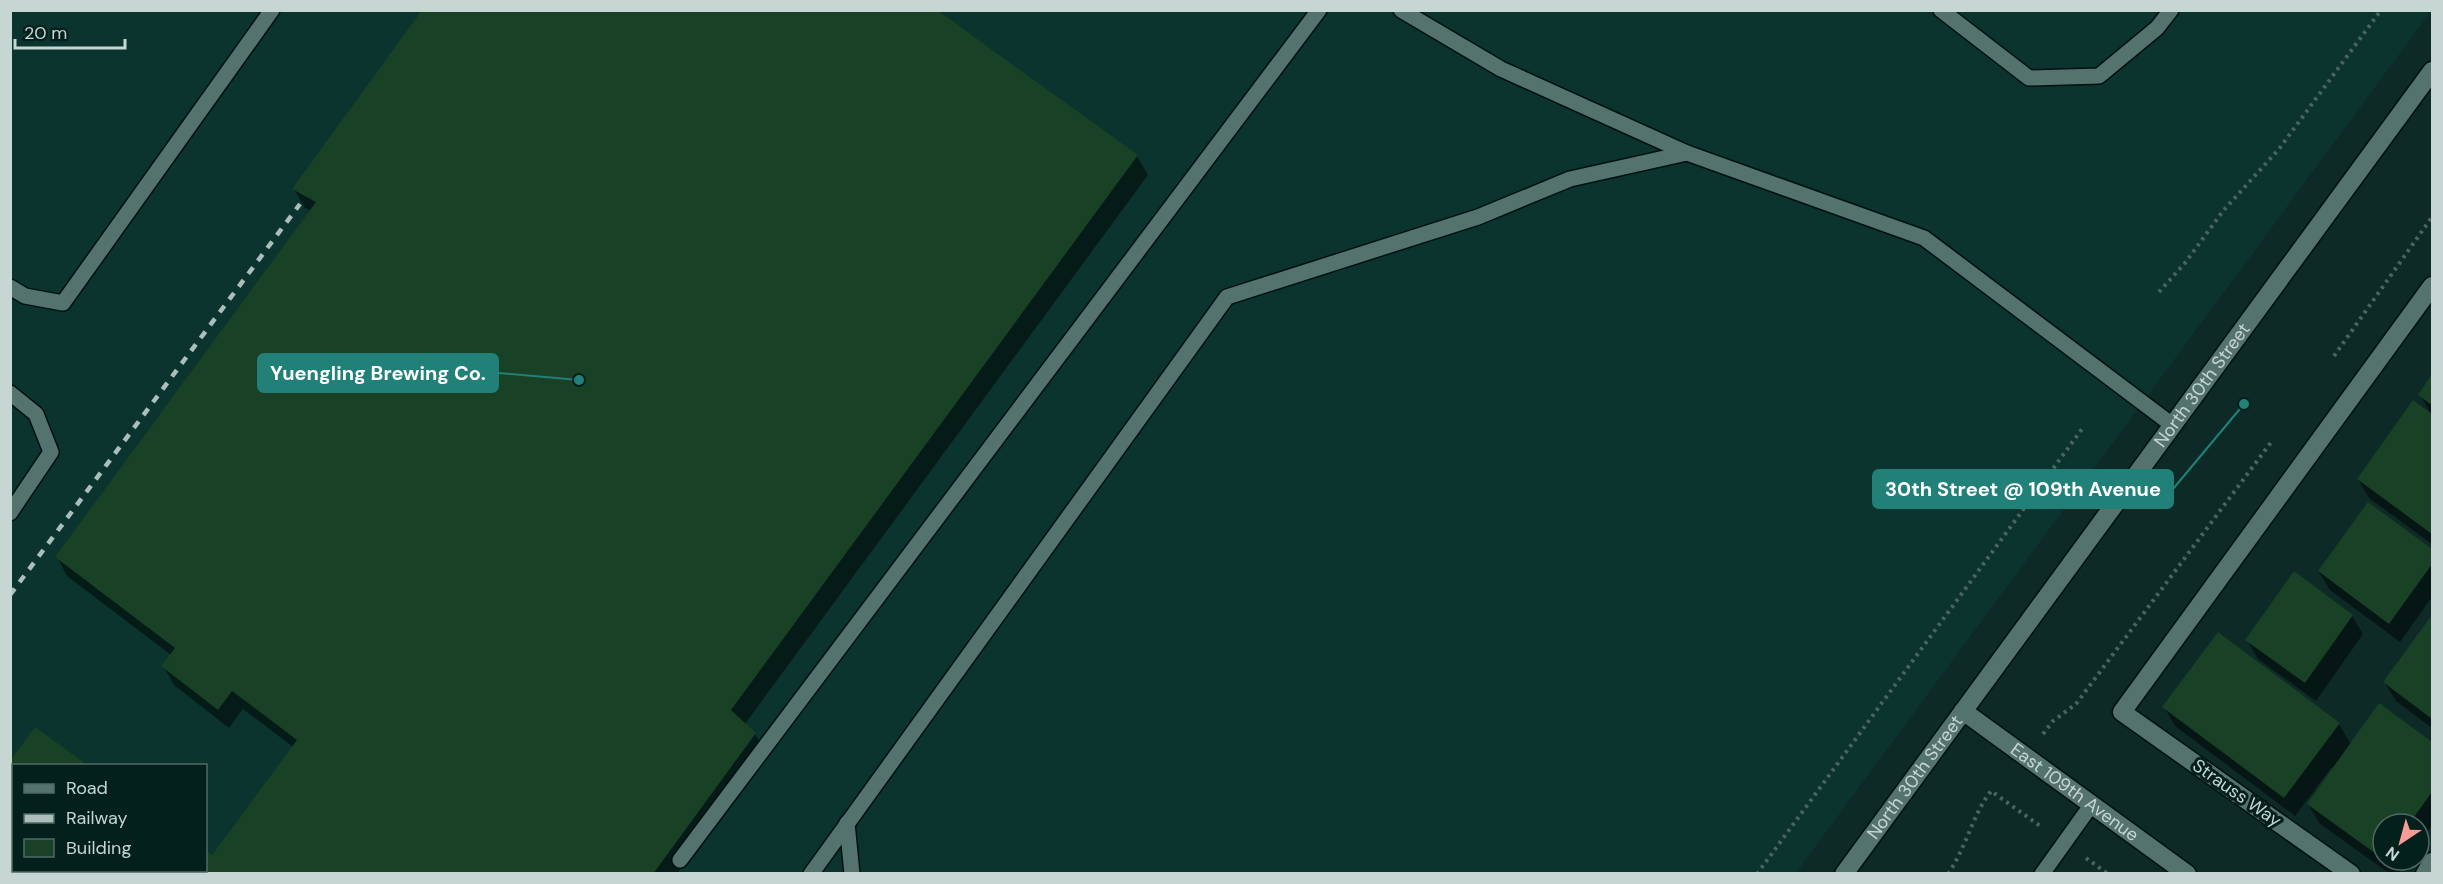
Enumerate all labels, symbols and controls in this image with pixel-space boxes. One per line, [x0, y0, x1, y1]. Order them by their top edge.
scale bar [15, 12, 124, 50]
text: 20 m [24, 21, 67, 45]
street label: North 30th Street [2149, 318, 2256, 452]
callout: Yuengling Brewing Co. [258, 354, 498, 392]
text: Yuengling Brewing Co. [270, 360, 486, 386]
callout: 30th Street @ 109th Avenue [1873, 470, 2173, 508]
text: 30th Street @ 109th Avenue [1885, 476, 2161, 502]
street label: North 30th Street [1861, 710, 1968, 844]
street label: East 109th Avenue [2006, 737, 2144, 847]
street label: Strauss Way [2188, 754, 2286, 832]
legend [12, 764, 207, 872]
text: Road [66, 776, 108, 800]
text: Railway [66, 806, 128, 830]
north arrow [2371, 812, 2431, 872]
text: Building [66, 836, 131, 860]
text: N [2382, 842, 2403, 866]

